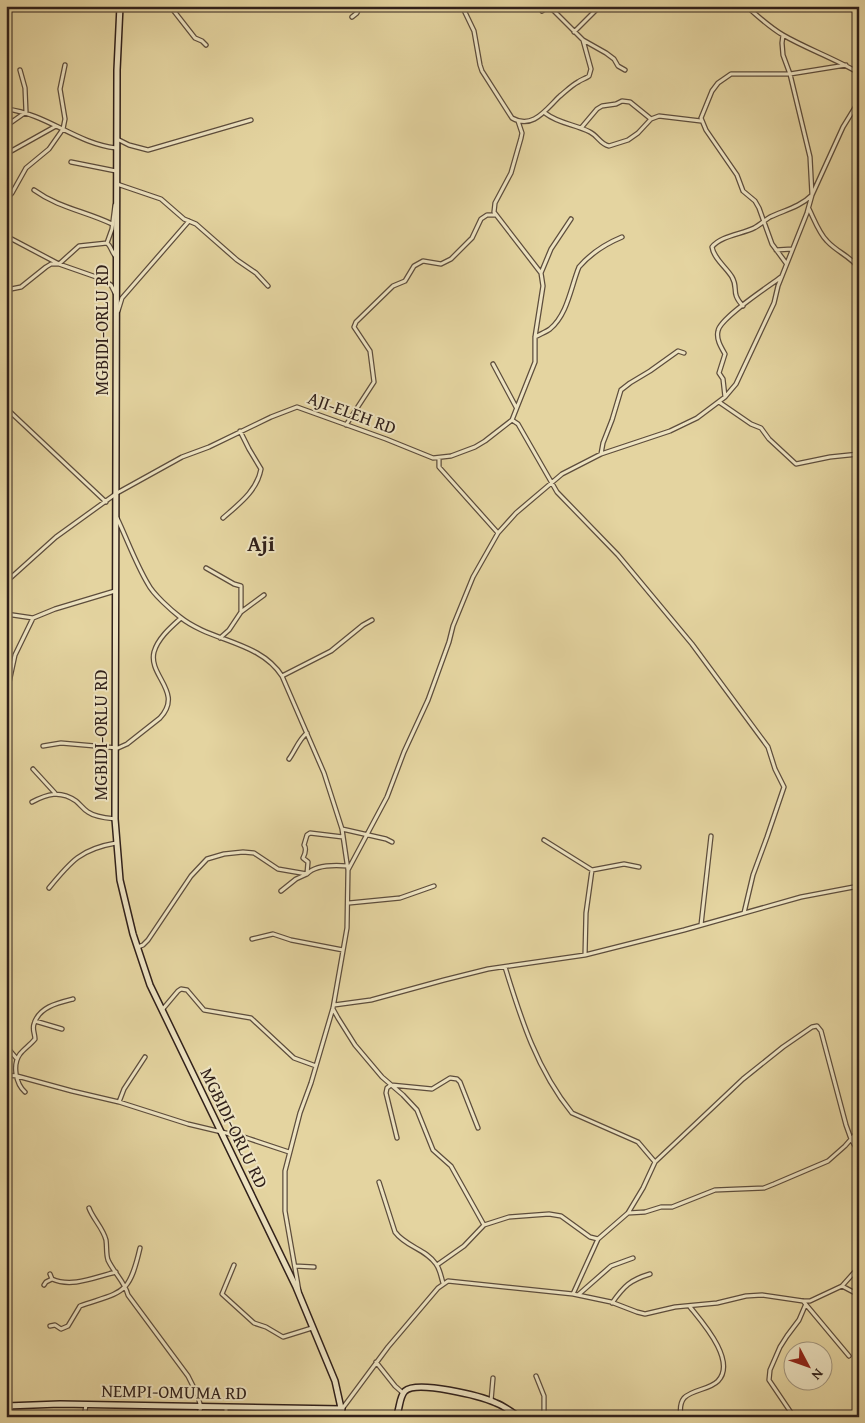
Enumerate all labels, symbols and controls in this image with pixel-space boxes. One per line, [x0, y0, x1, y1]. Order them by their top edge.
street label: MGBIDI-ORLU RD [88, 264, 115, 395]
street label: AJI-ELEH RD [304, 384, 400, 441]
district label: Aji [247, 527, 275, 559]
street label: MGBIDI-ORLU RD [87, 669, 114, 800]
street label: MGBIDI-ORLU RD [194, 1063, 275, 1193]
north arrow [782, 1340, 832, 1390]
text: N [807, 1364, 828, 1385]
street label: NEMPI-OMUMA RD [101, 1377, 247, 1406]

